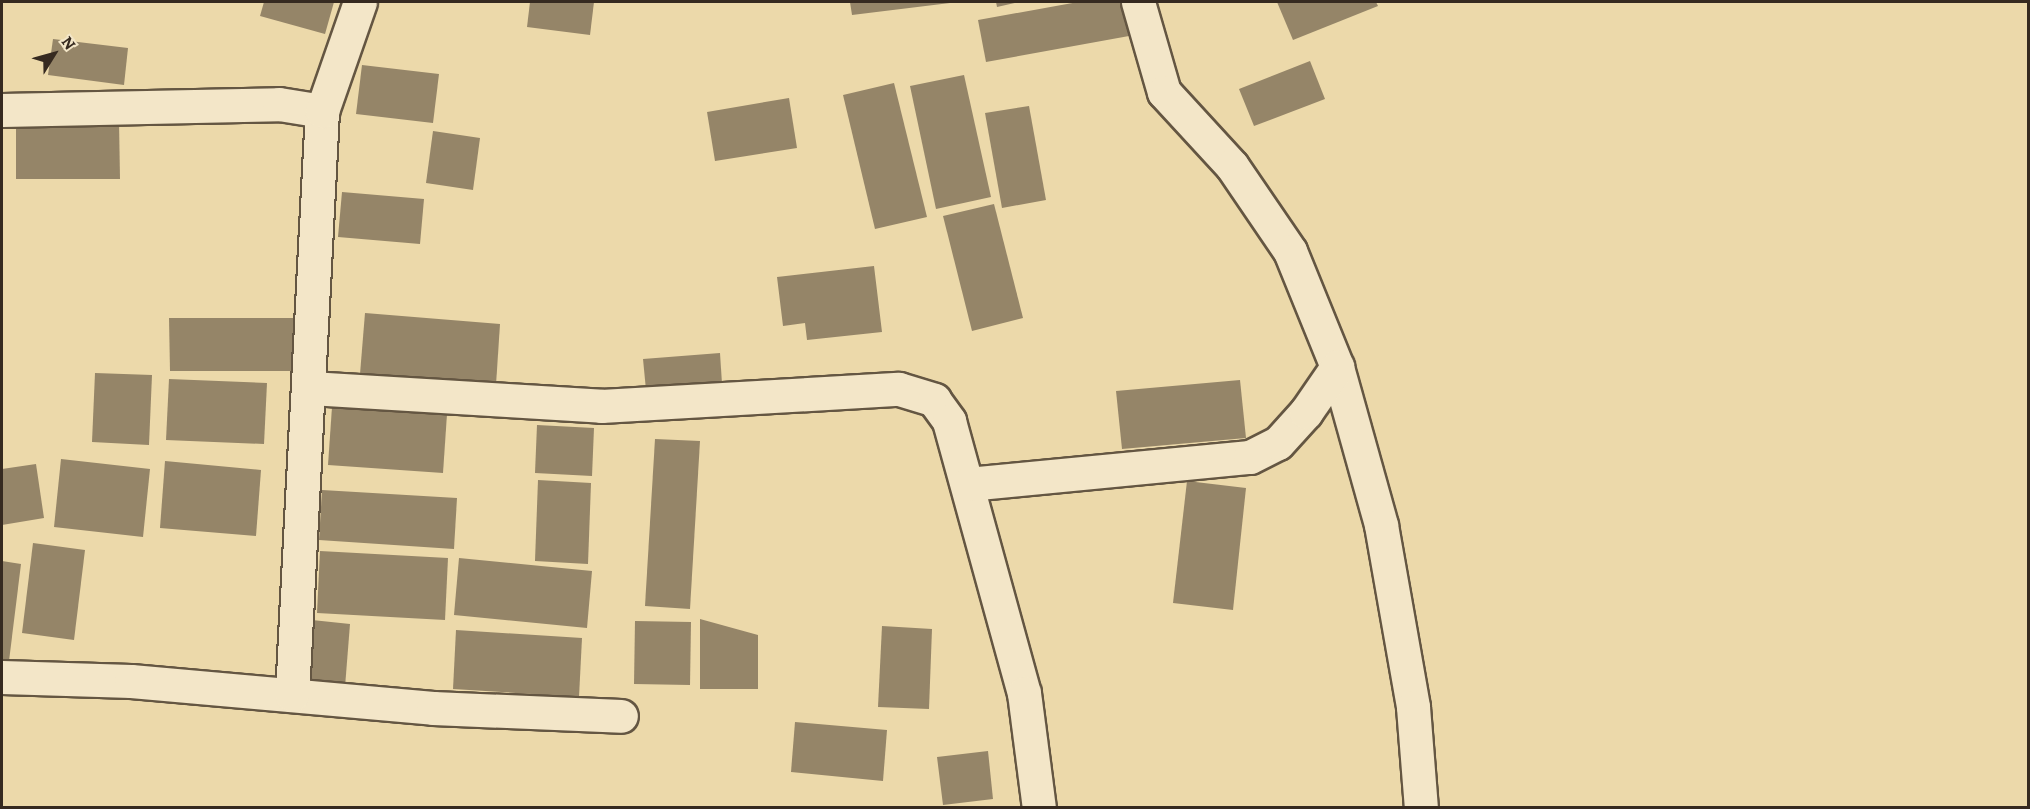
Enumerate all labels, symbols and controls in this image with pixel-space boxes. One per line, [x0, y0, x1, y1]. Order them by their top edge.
north arrow [24, 24, 84, 84]
text: N [56, 32, 81, 54]

